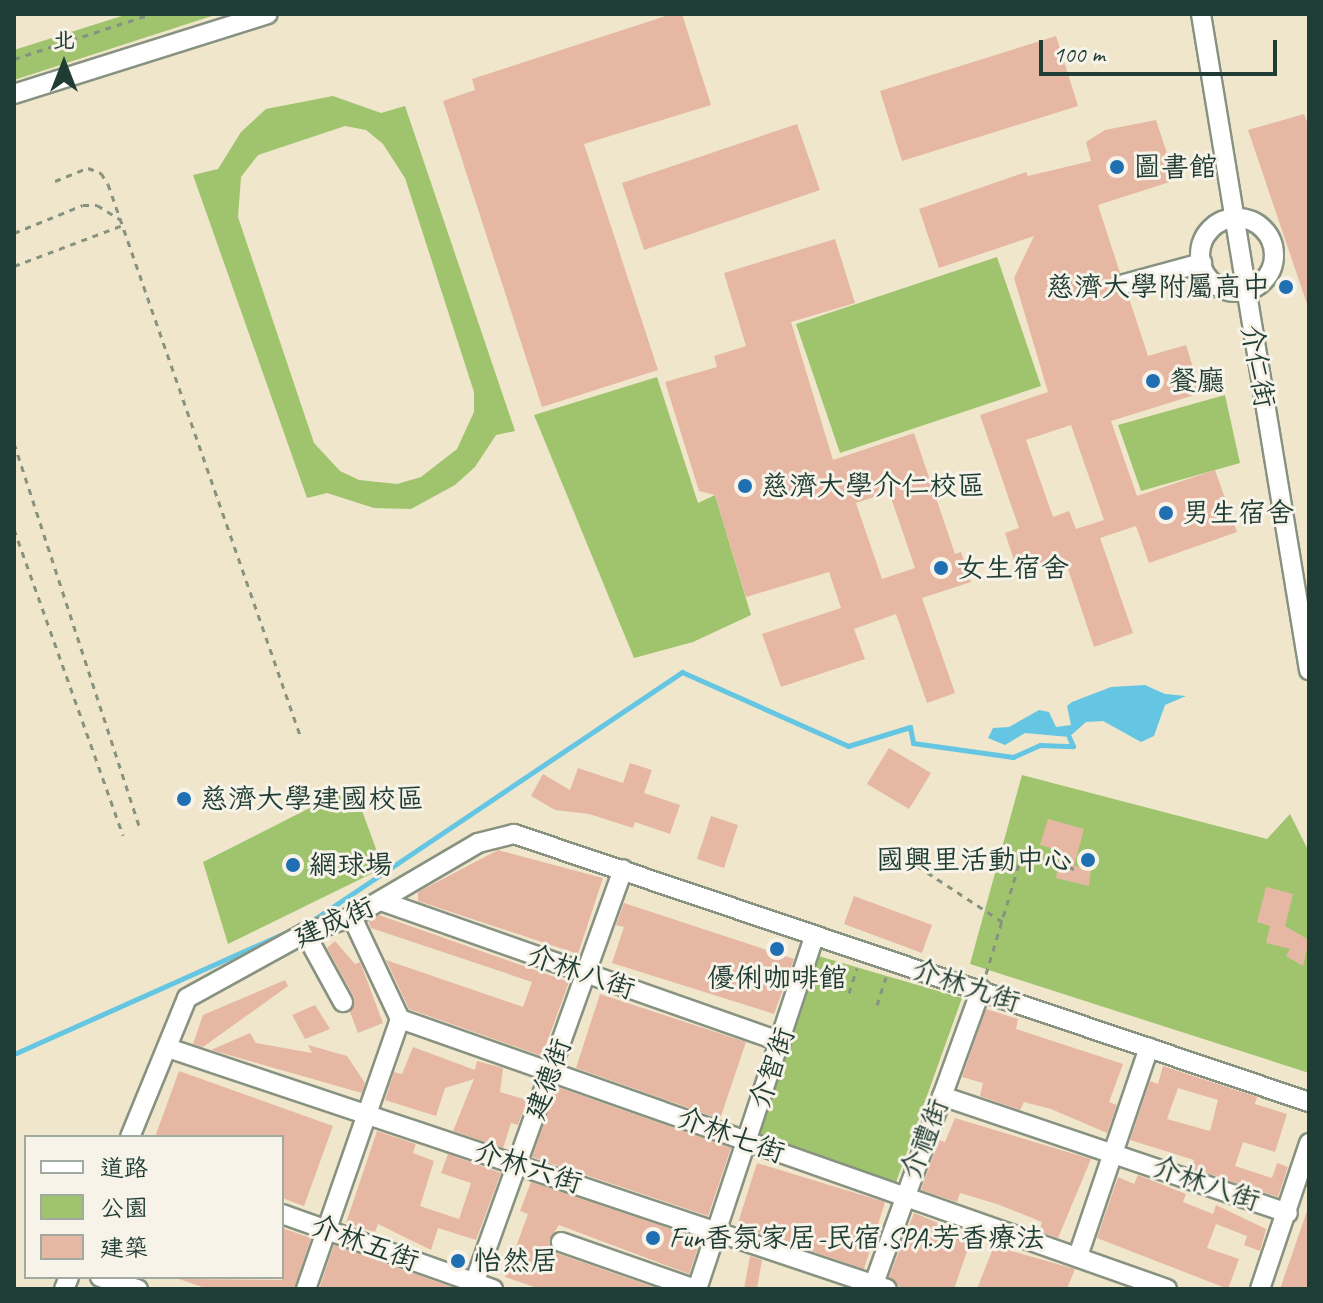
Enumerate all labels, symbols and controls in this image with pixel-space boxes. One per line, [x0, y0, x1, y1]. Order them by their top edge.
north arrow [24, 24, 104, 104]
scale bar [1043, 24, 1281, 74]
text: 北 [53, 26, 75, 54]
text: 100 m [1053, 39, 1105, 69]
place label: 圖書館 [1133, 150, 1217, 184]
marker: 圖書館 [1108, 158, 1126, 176]
place label: 慈濟大學附屬高中 [1046, 270, 1270, 304]
marker: 慈濟大學附屬高中 [1277, 278, 1295, 296]
street label: 介仁街 [1234, 322, 1282, 410]
place label: 餐廳 [1169, 364, 1225, 398]
marker: 餐廳 [1144, 372, 1162, 390]
place label: 慈濟大學介仁校區 [761, 469, 985, 503]
marker: 慈濟大學介仁校區 [736, 477, 754, 495]
place label: 男生宿舍 [1182, 496, 1294, 530]
marker: 男生宿舍 [1157, 504, 1175, 522]
place label: 女生宿舍 [957, 551, 1069, 585]
marker: 女生宿舍 [932, 559, 950, 577]
place label: 慈濟大學建國校區 [200, 782, 424, 816]
marker: 慈濟大學建國校區 [175, 790, 193, 808]
place label: 國興里活動中心 [876, 843, 1072, 877]
place label: 網球場 [309, 848, 393, 882]
marker: 國興里活動中心 [1079, 851, 1097, 869]
marker: 網球場 [284, 856, 302, 874]
street label: 建成街 [289, 890, 379, 954]
street label: 介林八街 [523, 938, 639, 1006]
marker: 優俐咖啡館 [768, 940, 786, 958]
street label: 介林九街 [908, 953, 1024, 1019]
place label: 優俐咖啡館 [707, 961, 847, 995]
street label: 介智街 [742, 1023, 802, 1113]
street label: 建德街 [518, 1034, 578, 1124]
street label: 介禮街 [894, 1094, 956, 1184]
street label: 介林七街 [673, 1100, 789, 1170]
street label: 介林六街 [470, 1134, 586, 1200]
legend [24, 1135, 284, 1279]
street label: 介林八街 [1148, 1150, 1264, 1218]
text: 道路 [100, 1153, 148, 1183]
text: 公園 [100, 1193, 148, 1223]
street label: 介林五街 [307, 1208, 423, 1278]
place label: Fun香氛家居-民宿.SPA.芳香療法 [669, 1221, 1044, 1255]
marker: Fun香氛家居-民宿.SPA.芳香療法 [644, 1229, 662, 1247]
text: 建築 [100, 1233, 148, 1263]
place label: 怡然居 [474, 1244, 558, 1278]
marker: 怡然居 [449, 1252, 467, 1270]

